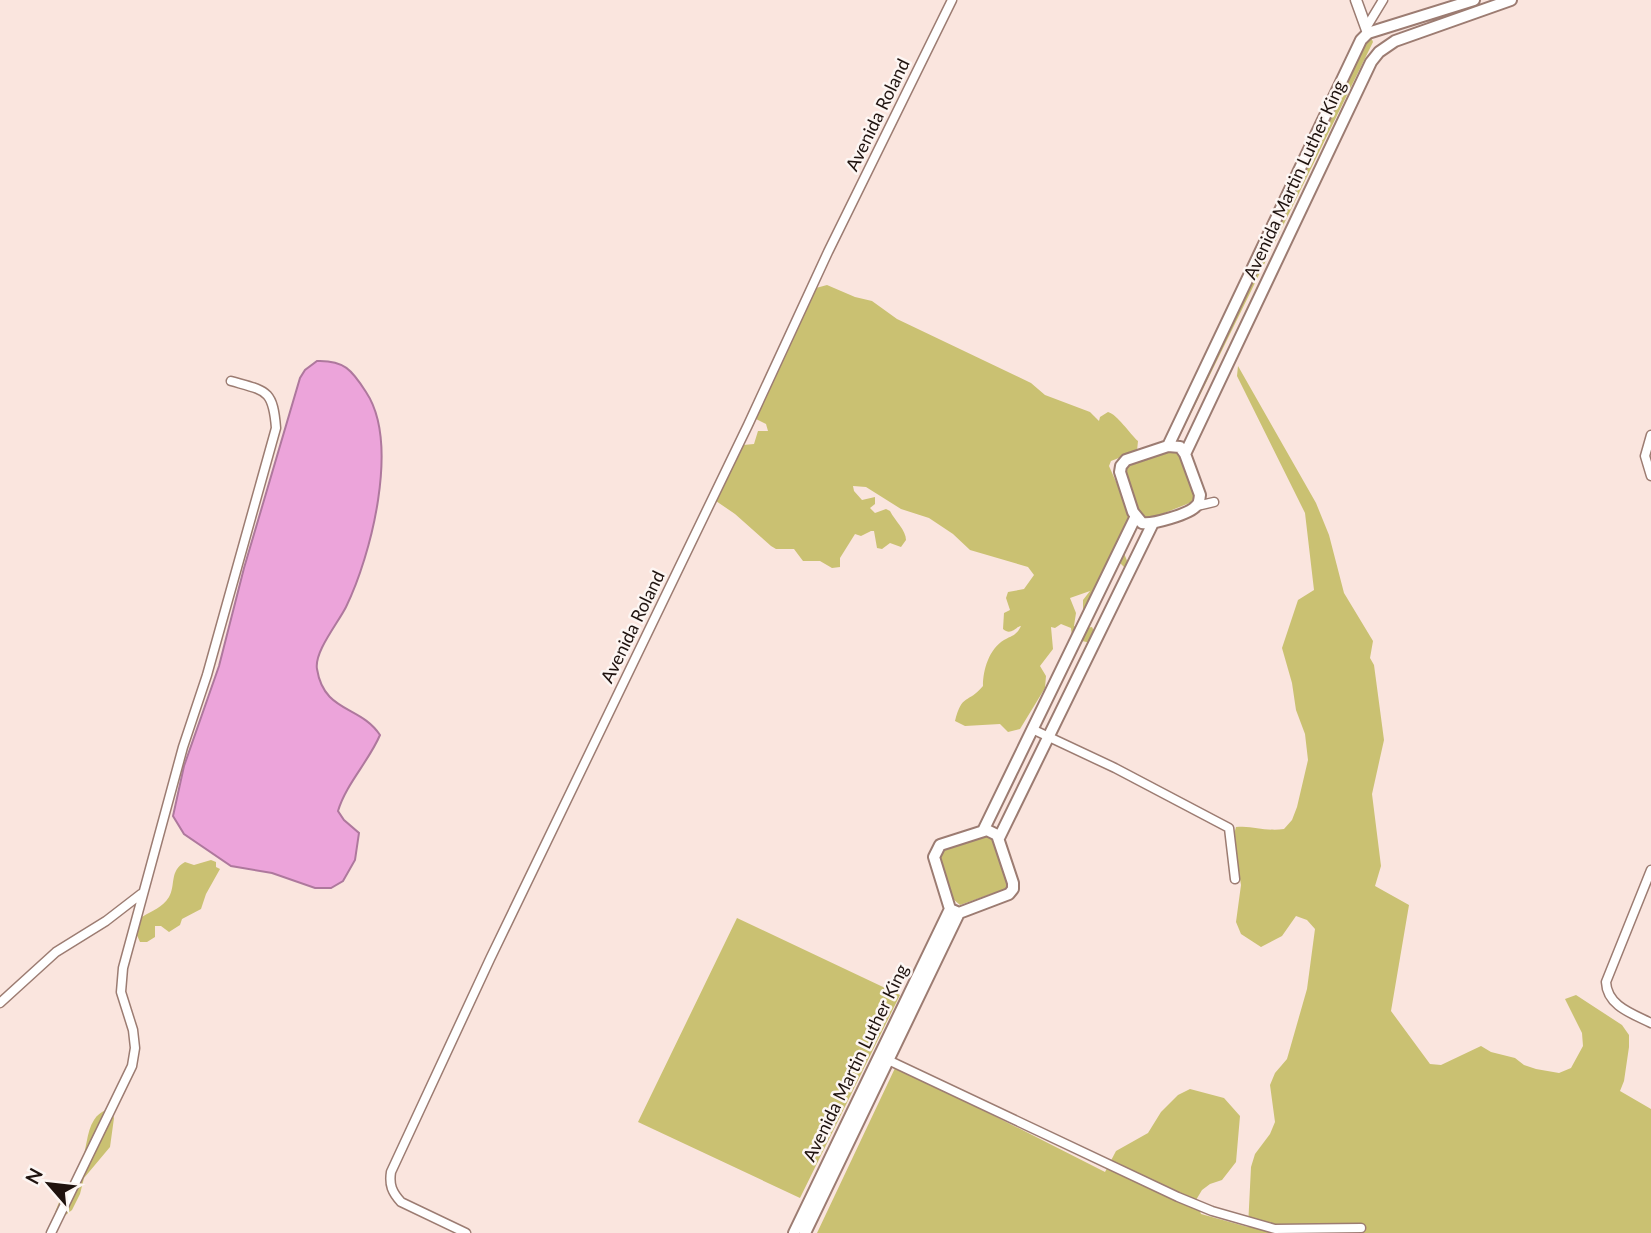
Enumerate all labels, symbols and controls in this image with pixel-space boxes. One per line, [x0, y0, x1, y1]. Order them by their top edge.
street label: Avenida Roland [840, 55, 914, 174]
street label: Avenida Martin Luther King [1238, 77, 1350, 283]
street label: Avenida Roland [595, 567, 669, 686]
street label: Avenida Martin Luther King [798, 960, 913, 1165]
north arrow [14, 1149, 84, 1219]
text: N [20, 1164, 47, 1188]

